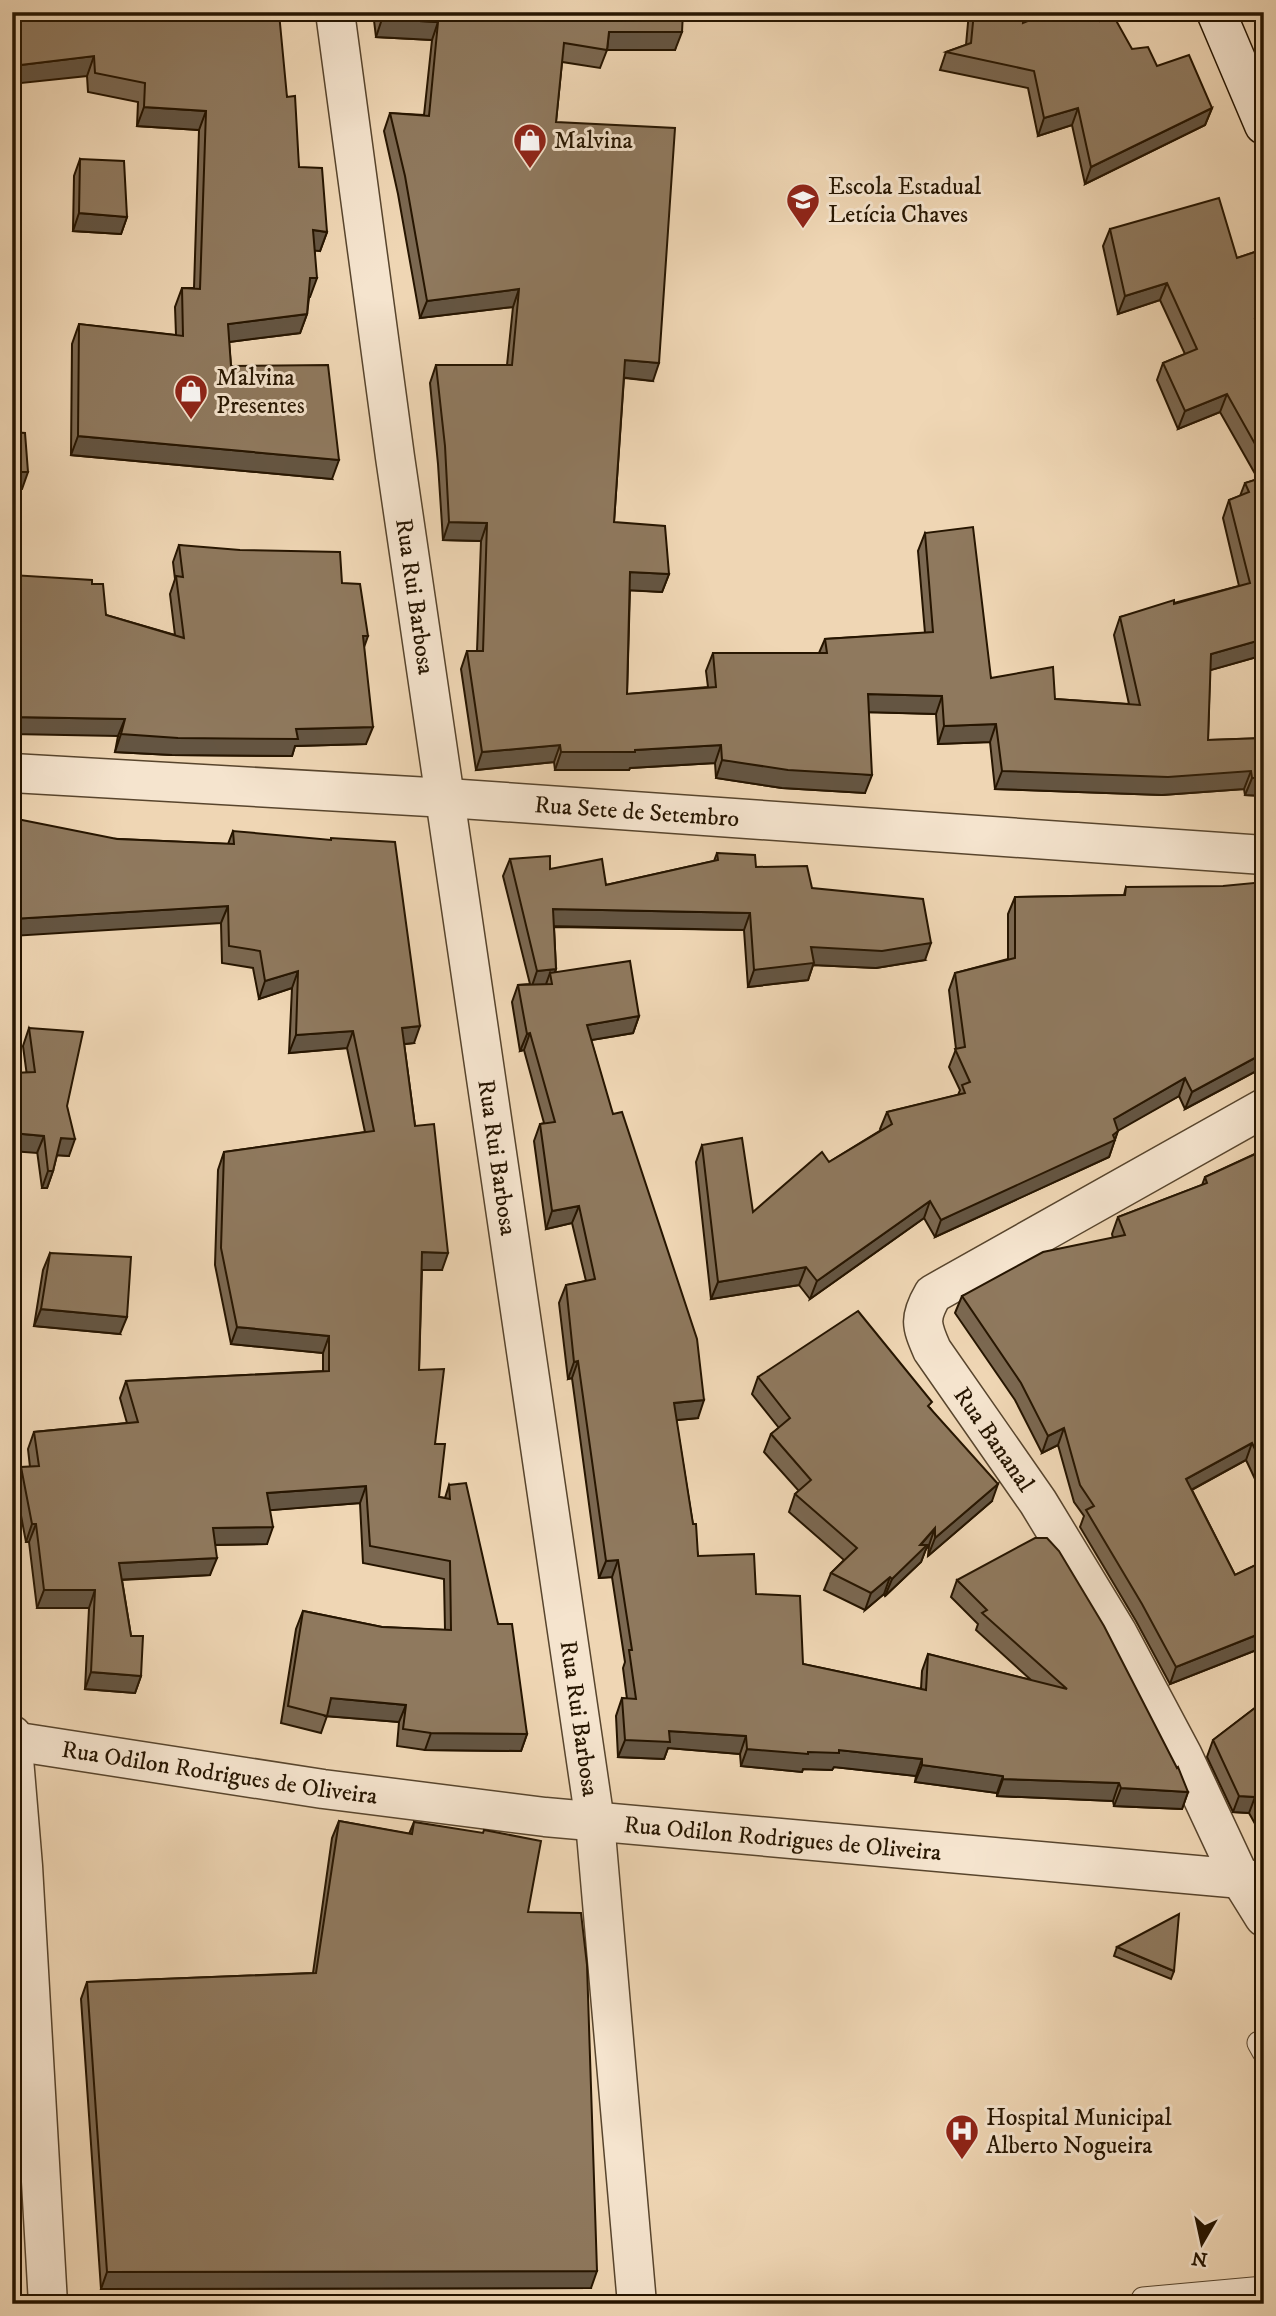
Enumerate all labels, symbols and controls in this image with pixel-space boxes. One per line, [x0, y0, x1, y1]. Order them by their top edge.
shop icon: Malvina [511, 121, 549, 170]
place label: Malvina [554, 126, 633, 156]
place label: Escola Estadual Letícia Chaves [828, 172, 982, 230]
school or university icon: Escola Estadual Letícia Chaves [784, 181, 822, 230]
place label: Malvina Presentes [216, 363, 305, 421]
shop icon: Malvina Presentes [172, 372, 210, 421]
street label: Rua Rui Barbosa [388, 517, 441, 677]
street label: Rua Sete de Setembro [533, 790, 740, 834]
street label: Rua Rui Barbosa [470, 1078, 523, 1238]
street label: Rua Bananal [946, 1382, 1041, 1499]
street label: Rua Rui Barbosa [553, 1639, 605, 1799]
street label: Rua Odilon Rodrigues de Oliveira [60, 1735, 380, 1812]
street label: Rua Odilon Rodrigues de Oliveira [622, 1810, 943, 1868]
place label: Hospital Municipal Alberto Nogueira [986, 2103, 1173, 2161]
hospital icon: Hospital Municipal Alberto Nogueira [943, 2112, 981, 2161]
north arrow [1168, 2208, 1238, 2278]
text: N [1190, 2246, 1209, 2271]

